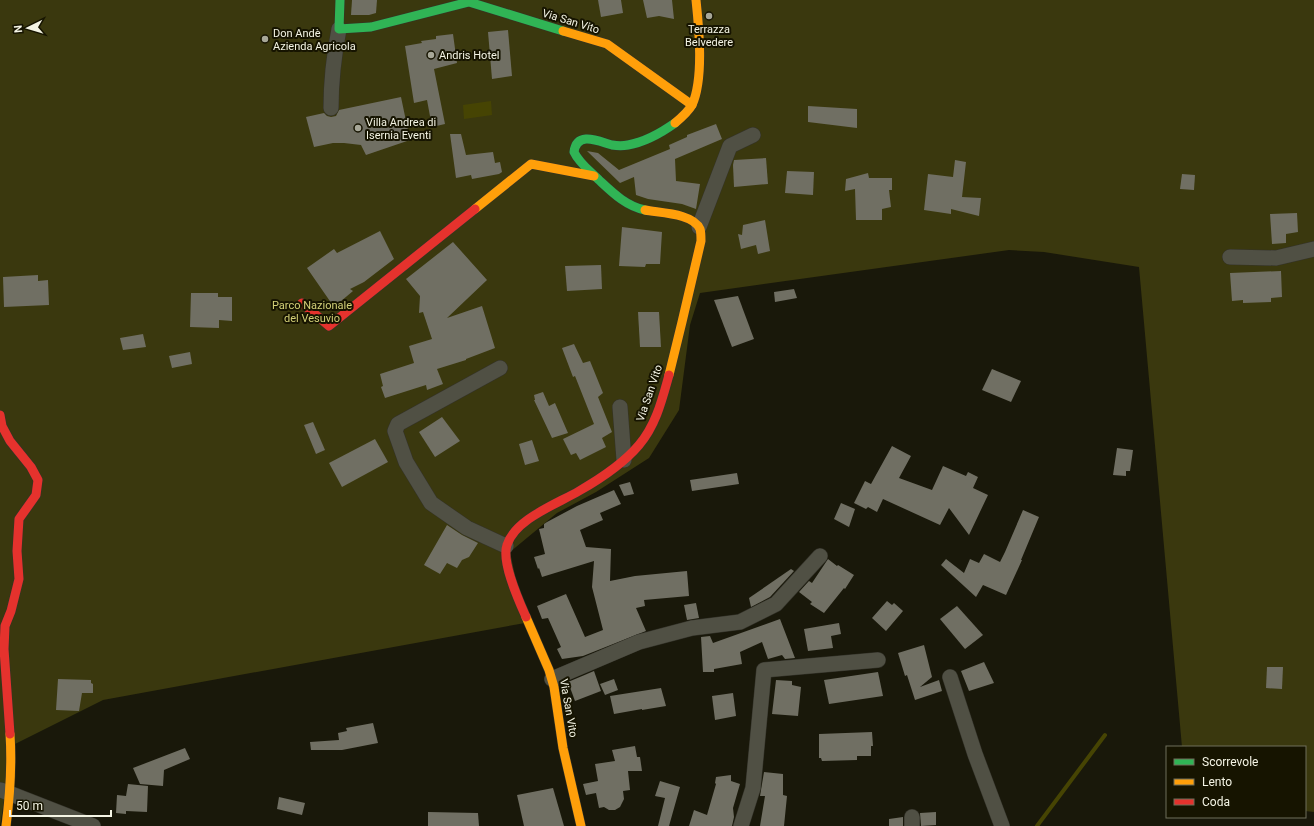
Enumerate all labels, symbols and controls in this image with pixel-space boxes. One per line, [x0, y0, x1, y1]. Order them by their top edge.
street label: Via San Vito [541, 7, 601, 36]
north arrow [8, 8, 48, 48]
marker: Terrazza Belvedere [704, 11, 714, 21]
place label: Terrazza Belvedere [685, 23, 733, 49]
text: N [12, 24, 25, 33]
place label: Don Andè Azienda Agricola [273, 27, 356, 53]
marker: Don Andè Azienda Agricola [260, 34, 270, 44]
place label: Andris Hotel [439, 49, 500, 62]
marker: Andris Hotel [426, 50, 436, 60]
place label: Villa Andrea di Isernia Eventi [366, 116, 436, 142]
marker: Villa Andrea di Isernia Eventi [353, 123, 363, 133]
park label: Parco Nazionale del Vesuvio [272, 299, 352, 325]
street label: Via San Vito [634, 363, 665, 423]
street label: Via San Vito [557, 678, 580, 738]
legend [1166, 746, 1306, 818]
text: Scorrevole [1202, 755, 1258, 769]
text: Lento [1202, 775, 1232, 789]
scale bar [10, 792, 111, 818]
text: Coda [1202, 795, 1230, 809]
text: 50 m [16, 799, 43, 813]

